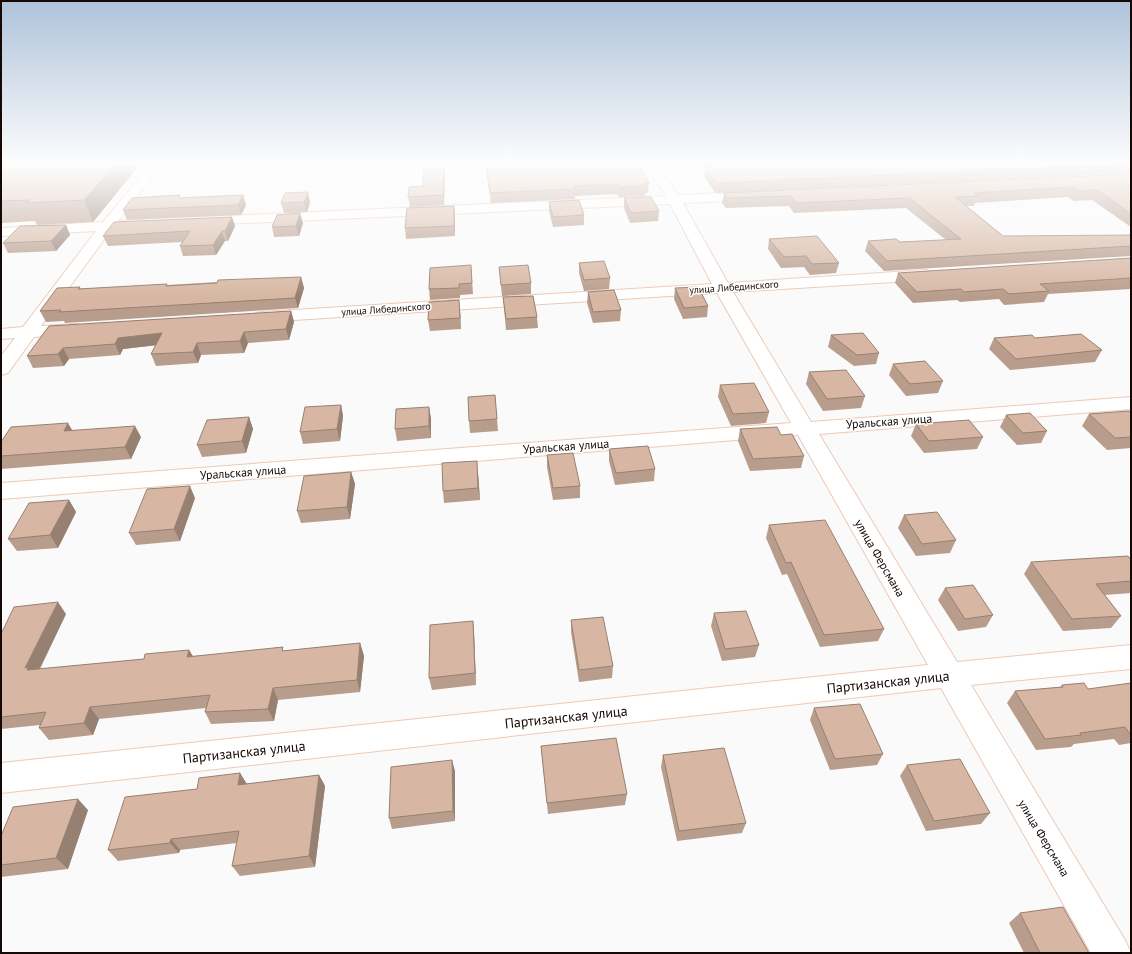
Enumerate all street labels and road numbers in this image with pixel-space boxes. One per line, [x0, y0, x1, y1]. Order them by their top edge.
street label: улица Либединского [689, 277, 779, 297]
street label: улица Либединского [341, 299, 431, 319]
street label: Уральская улица [845, 410, 933, 431]
street label: Уральская улица [522, 435, 610, 456]
street label: Уральская улица [199, 461, 287, 482]
street label: улица Ферсмана [852, 516, 908, 600]
street label: Партизанская улица [826, 667, 950, 697]
street label: Партизанская улица [504, 702, 628, 732]
street label: Партизанская улица [182, 737, 306, 767]
street label: улица Ферсмана [1015, 797, 1073, 879]

